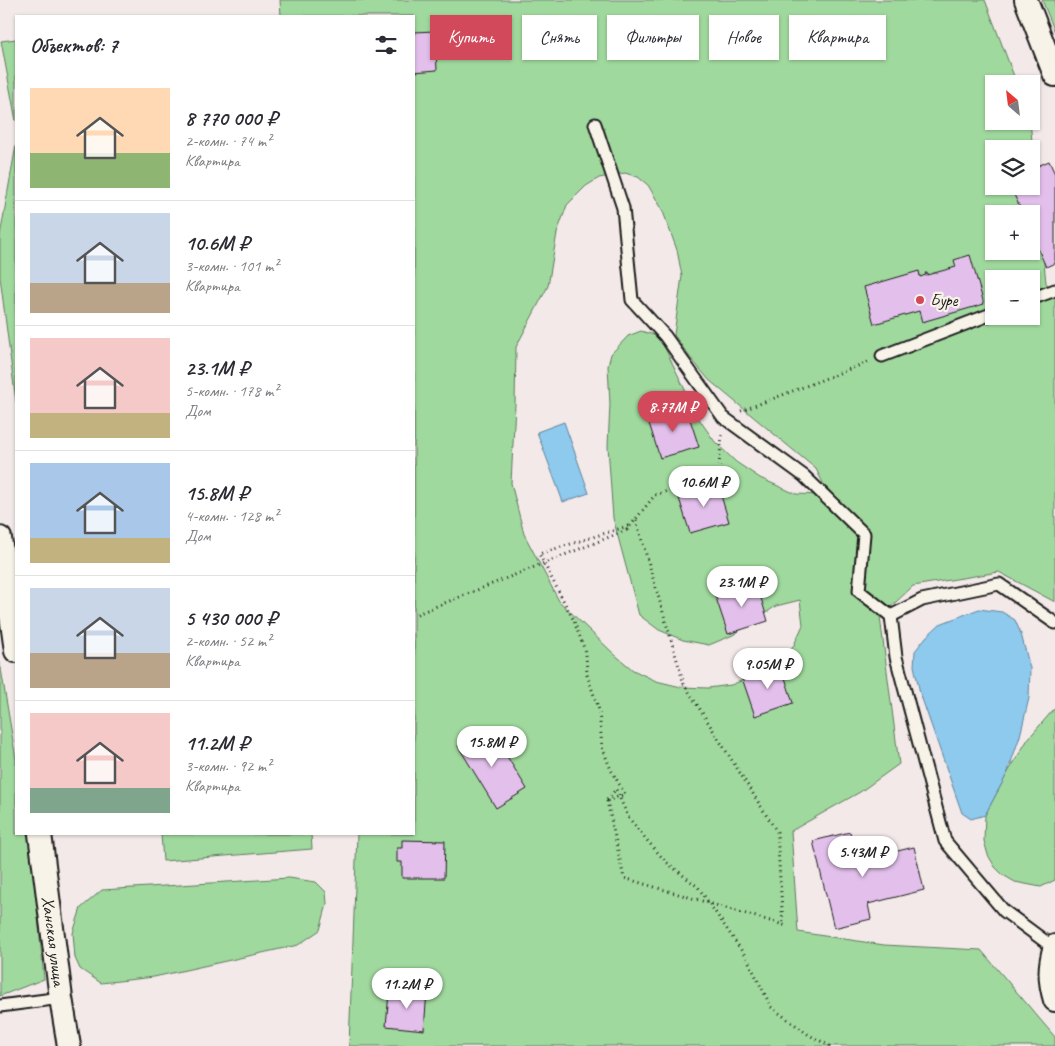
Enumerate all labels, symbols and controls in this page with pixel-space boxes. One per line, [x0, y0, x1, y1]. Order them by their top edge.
chip: Купить [430, 15, 512, 60]
chip: Снять [522, 15, 597, 60]
chip: Фильтры [607, 15, 699, 60]
chip: Новое [709, 15, 779, 60]
chip: Квартира [789, 15, 886, 60]
icon: filters [372, 31, 400, 59]
text: Объектов: 7 [30, 32, 118, 58]
north arrow [985, 75, 1040, 130]
map controls [985, 75, 1040, 325]
text: 8 770 000 ₽ [185, 105, 277, 131]
icon: home [70, 108, 130, 168]
text: 2-комн. · 74 m² [185, 131, 271, 151]
button: layers [985, 140, 1040, 195]
text: Квартира [185, 151, 240, 171]
button: + [985, 205, 1040, 260]
text: 10.6M ₽ [185, 230, 249, 256]
icon: home [70, 233, 130, 293]
text: 3-комн. · 101 m² [185, 256, 278, 276]
button: − [985, 270, 1040, 325]
text: Квартира [185, 276, 240, 296]
place label: Буре [930, 289, 959, 311]
marker: Буре [914, 294, 926, 306]
text: 23.1M ₽ [185, 355, 249, 381]
icon: home [70, 358, 130, 418]
text: 5-комн. · 178 m² [185, 381, 278, 401]
pin: 8.77M ₽ [627, 390, 719, 433]
text: 8.77M ₽ [649, 397, 697, 417]
text: Дом [185, 401, 211, 421]
pin: 10.6M ₽ [658, 466, 750, 508]
text: 10.6M ₽ [680, 472, 728, 492]
text: 15.8M ₽ [185, 480, 248, 506]
icon: home [70, 483, 130, 543]
text: 4-комн. · 128 m² [185, 506, 278, 526]
text: Дом [185, 526, 211, 546]
pin: 23.1M ₽ [696, 566, 788, 608]
text: 23.1M ₽ [718, 572, 766, 592]
text: 5 430 000 ₽ [185, 605, 277, 631]
icon: home [70, 608, 130, 668]
text: 2-комн. · 52 m² [185, 631, 271, 651]
pin: 9.05M ₽ [722, 648, 814, 690]
text: Квартира [185, 651, 240, 671]
text: 9.05M ₽ [744, 654, 792, 674]
pin: 15.8M ₽ [446, 726, 538, 768]
text: 11.2M ₽ [185, 730, 249, 756]
text: 15.8M ₽ [468, 732, 516, 752]
icon: home [70, 733, 130, 793]
text: 3-комн. · 92 m² [185, 756, 271, 776]
text: Квартира [185, 776, 240, 796]
pin: 5.43M ₽ [817, 836, 909, 878]
text: 5.43M ₽ [839, 842, 887, 862]
street label: Ханская улица [37, 895, 71, 989]
pin: 11.2M ₽ [361, 968, 453, 1010]
text: 11.2M ₽ [383, 974, 431, 994]

